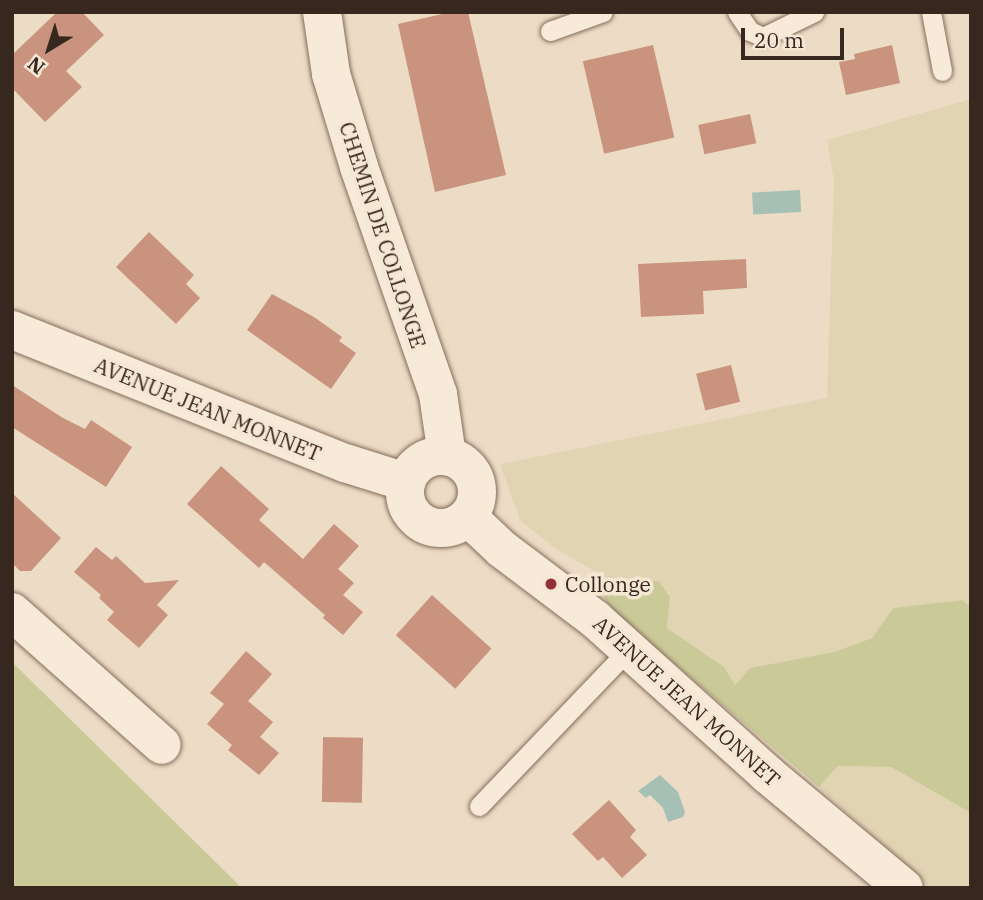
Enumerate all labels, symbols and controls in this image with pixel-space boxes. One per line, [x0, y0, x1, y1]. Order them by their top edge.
north arrow [14, 14, 84, 84]
scale bar [745, 14, 848, 58]
text: 20 m [754, 26, 804, 54]
text: N [23, 51, 49, 80]
street label: CHEMIN DE COLLONGE [334, 119, 432, 351]
street label: AVENUE JEAN MONNET [91, 352, 325, 466]
place label: Collonge [565, 571, 651, 597]
marker: Collonge [543, 576, 559, 592]
street label: AVENUE JEAN MONNET [588, 610, 786, 792]

